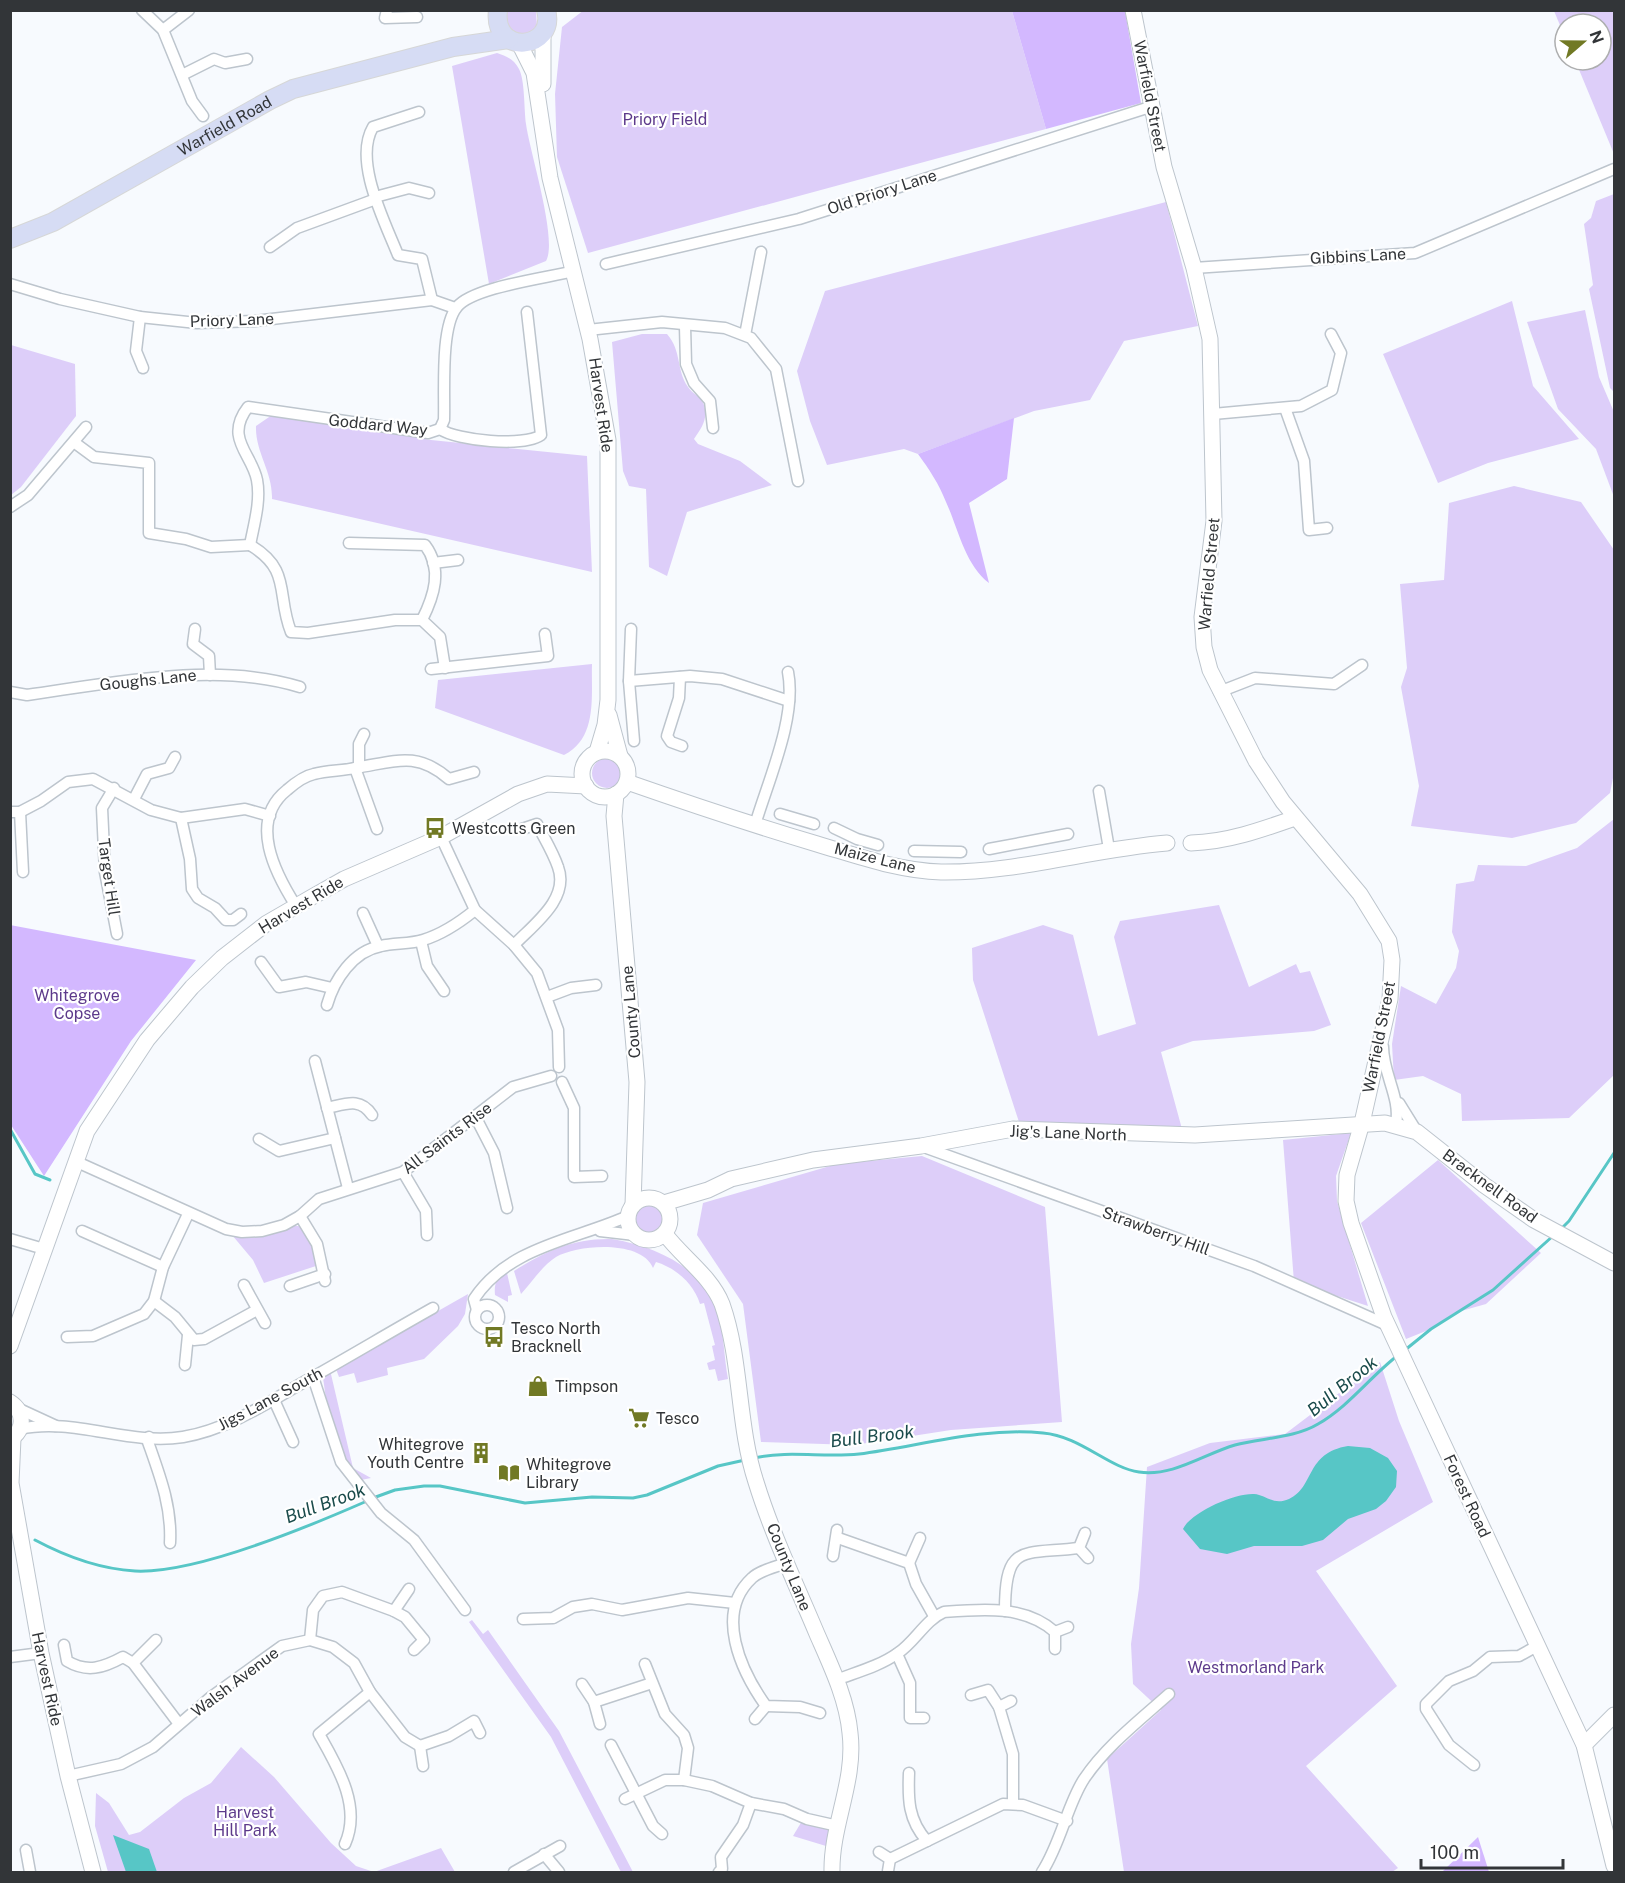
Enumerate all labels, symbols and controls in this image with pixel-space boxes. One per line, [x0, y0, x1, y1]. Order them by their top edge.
north arrow [1553, 12, 1613, 72]
text: N [1586, 28, 1608, 46]
street label: Warfield Street [1130, 39, 1170, 153]
street label: Warfield Road [174, 92, 275, 159]
park label: Priory Field [623, 110, 707, 129]
street label: Old Priory Lane [825, 165, 939, 219]
street label: Gibbins Lane [1309, 244, 1407, 268]
street label: Priory Lane [189, 309, 275, 331]
street label: Harvest Ride [585, 356, 617, 454]
street label: Goddard Way [327, 410, 429, 440]
street label: Warfield Street [1195, 517, 1223, 631]
street label: Goughs Lane [99, 665, 197, 695]
bus stop icon: Westcotts Green [423, 816, 447, 840]
place label: Westcotts Green [452, 819, 576, 838]
street label: Target Hill [94, 837, 124, 917]
street label: Maize Lane [832, 839, 918, 877]
street label: Harvest Ride [255, 872, 347, 938]
street label: County Lane [617, 965, 645, 1059]
street label: Warfield Street [1359, 980, 1399, 1094]
park label: Whitegrove Copse [34, 986, 120, 1023]
street label: All Saints Rise [398, 1098, 496, 1178]
street label: Jig's Lane North [1009, 1121, 1127, 1145]
street label: Bracknell Road [1439, 1145, 1541, 1227]
street label: Strawberry Hill [1100, 1203, 1213, 1259]
place label: Tesco North Bracknell [511, 1319, 600, 1356]
bus stop icon: Tesco North Bracknell [482, 1325, 506, 1349]
water label: Bull Brook [1303, 1351, 1382, 1421]
street label: Jigs Lane South [214, 1363, 326, 1435]
shop icon: Timpson [526, 1374, 550, 1398]
place label: Timpson [555, 1377, 618, 1396]
supermarket icon: Tesco [627, 1406, 651, 1430]
place label: Tesco [656, 1409, 699, 1428]
water label: Bull Brook [829, 1420, 915, 1452]
place label: Whitegrove Youth Centre [367, 1435, 464, 1472]
building icon: Whitegrove Youth Centre [469, 1441, 493, 1465]
street label: Forest Road [1440, 1451, 1494, 1541]
place label: Whitegrove Library [526, 1455, 611, 1492]
library icon: Whitegrove Library [497, 1461, 521, 1485]
water label: Bull Brook [282, 1479, 368, 1527]
street label: County Lane [763, 1520, 815, 1614]
street label: Harvest Ride [28, 1630, 66, 1728]
street label: Walsh Avenue [188, 1643, 282, 1721]
park label: Westmorland Park [1187, 1658, 1325, 1677]
park label: Harvest Hill Park [213, 1803, 277, 1840]
scale bar [1421, 1832, 1564, 1870]
text: 100 m [1430, 1842, 1479, 1863]

